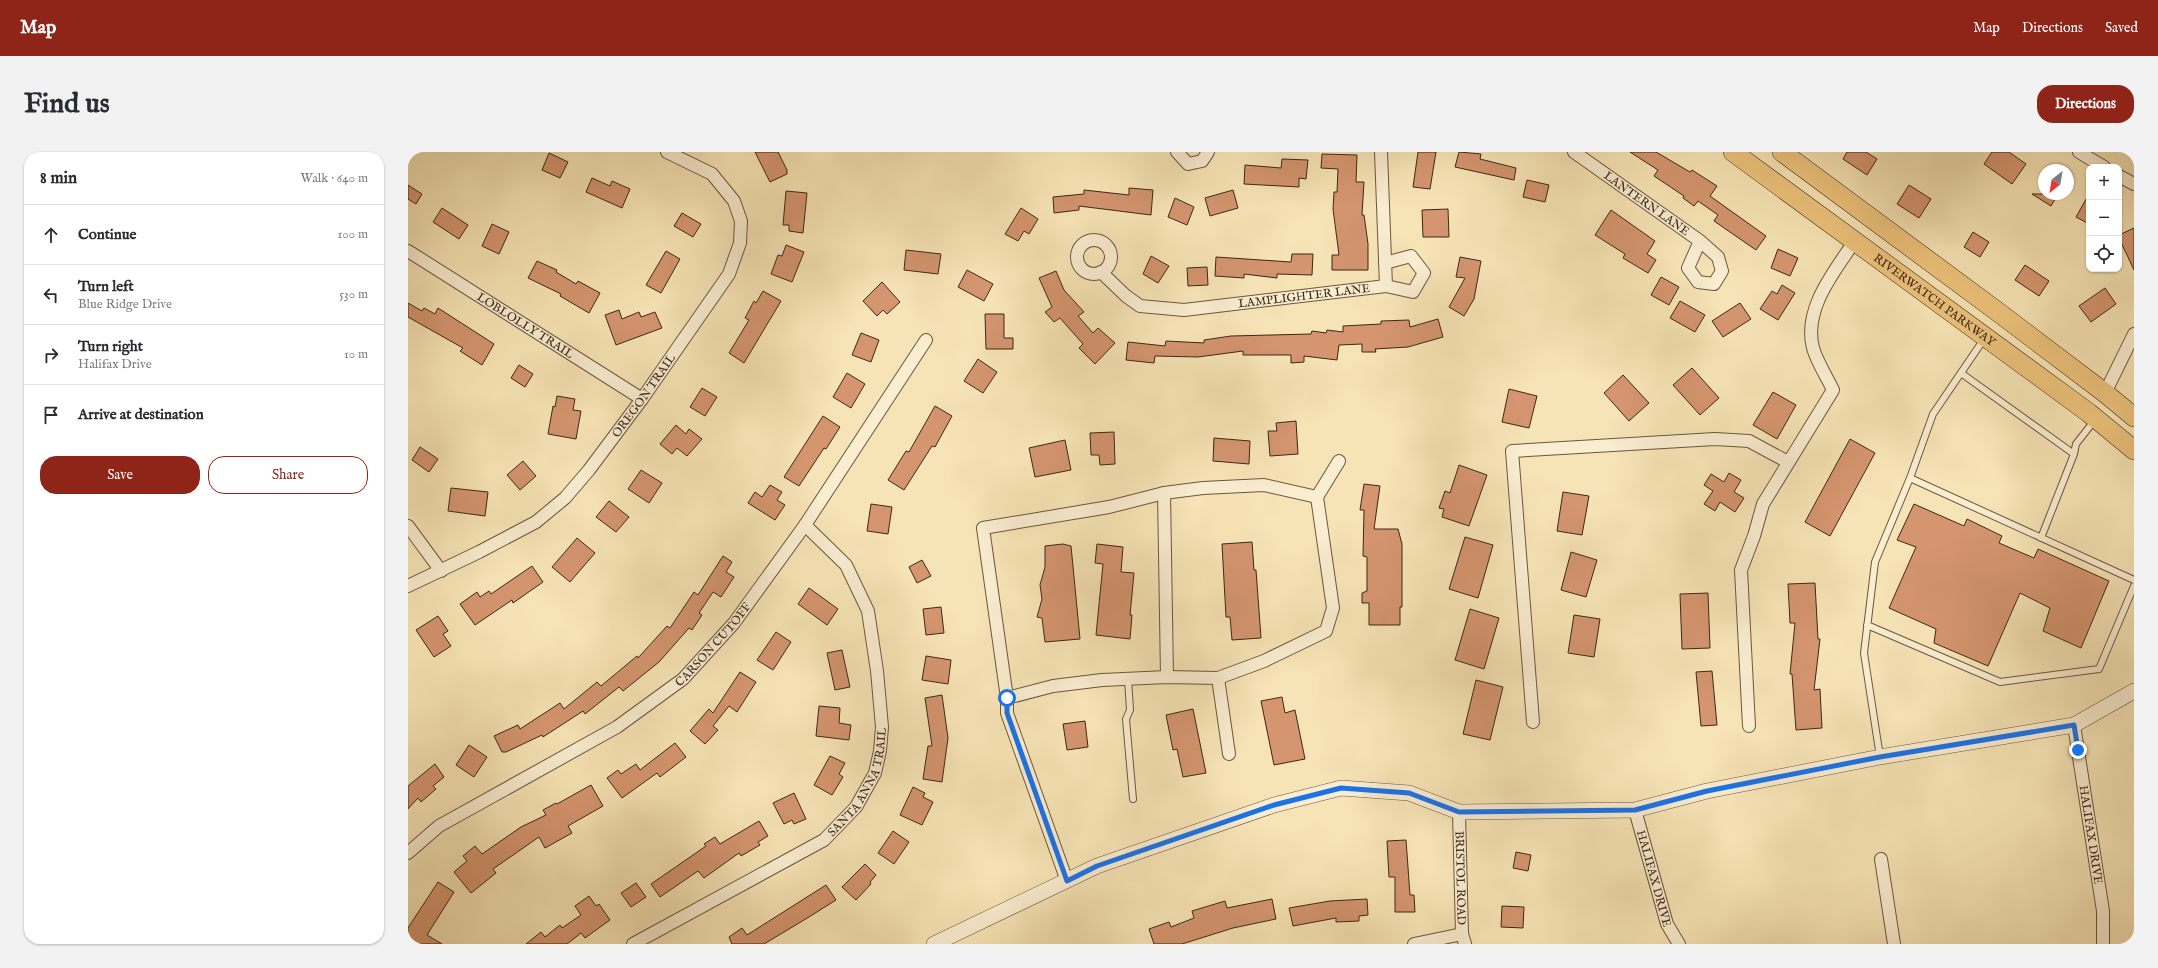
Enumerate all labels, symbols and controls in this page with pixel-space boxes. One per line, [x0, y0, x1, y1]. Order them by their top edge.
text: Map [20, 16, 56, 40]
text: Map [1973, 19, 2000, 37]
text: Directions [2022, 19, 2083, 37]
text: Saved [2105, 19, 2138, 37]
button: Directions [2037, 85, 2134, 123]
text: Find us [24, 87, 110, 122]
north arrow [2038, 164, 2074, 200]
map controls [2086, 164, 2122, 272]
button: + [2086, 164, 2122, 200]
text: 8 min [40, 168, 77, 189]
street label: LANTERN LANE [1601, 168, 1692, 239]
text: Walk · 640 m [301, 170, 368, 187]
button: − [2086, 200, 2122, 236]
icon: ahead [40, 224, 62, 246]
text: Continue [78, 225, 136, 244]
text: 100 m [338, 226, 368, 243]
button: locate [2086, 236, 2122, 272]
street label: RIVERWATCH PARKWAY [1871, 250, 1999, 350]
text: Turn left [78, 277, 134, 296]
street label: LAMPLIGHTER LANE [1238, 280, 1371, 311]
icon: left [40, 284, 62, 306]
text: 530 m [339, 286, 368, 303]
street label: LOBLOLLY TRAIL [474, 289, 577, 362]
text: Blue Ridge Drive [78, 296, 172, 313]
text: Turn right [78, 337, 143, 356]
icon: right [40, 344, 62, 366]
text: 10 m [344, 346, 368, 363]
street label: OREGON TRAIL [609, 351, 679, 440]
text: Halifax Drive [78, 356, 152, 373]
icon: arrive [40, 404, 62, 426]
text: Arrive at destination [78, 405, 204, 424]
button: Save [40, 456, 200, 494]
button: Share [208, 456, 368, 494]
street label: CARSON CUTOFF [672, 599, 754, 690]
route start [998, 689, 1016, 707]
street label: SANTA ANNA TRAIL [824, 727, 889, 839]
route end [2069, 741, 2087, 759]
street label: HALIFAX DRIVE [2076, 784, 2106, 885]
street label: HALIFAX DRIVE [1633, 828, 1675, 928]
street label: BRISTOL ROAD [1452, 831, 1469, 926]

